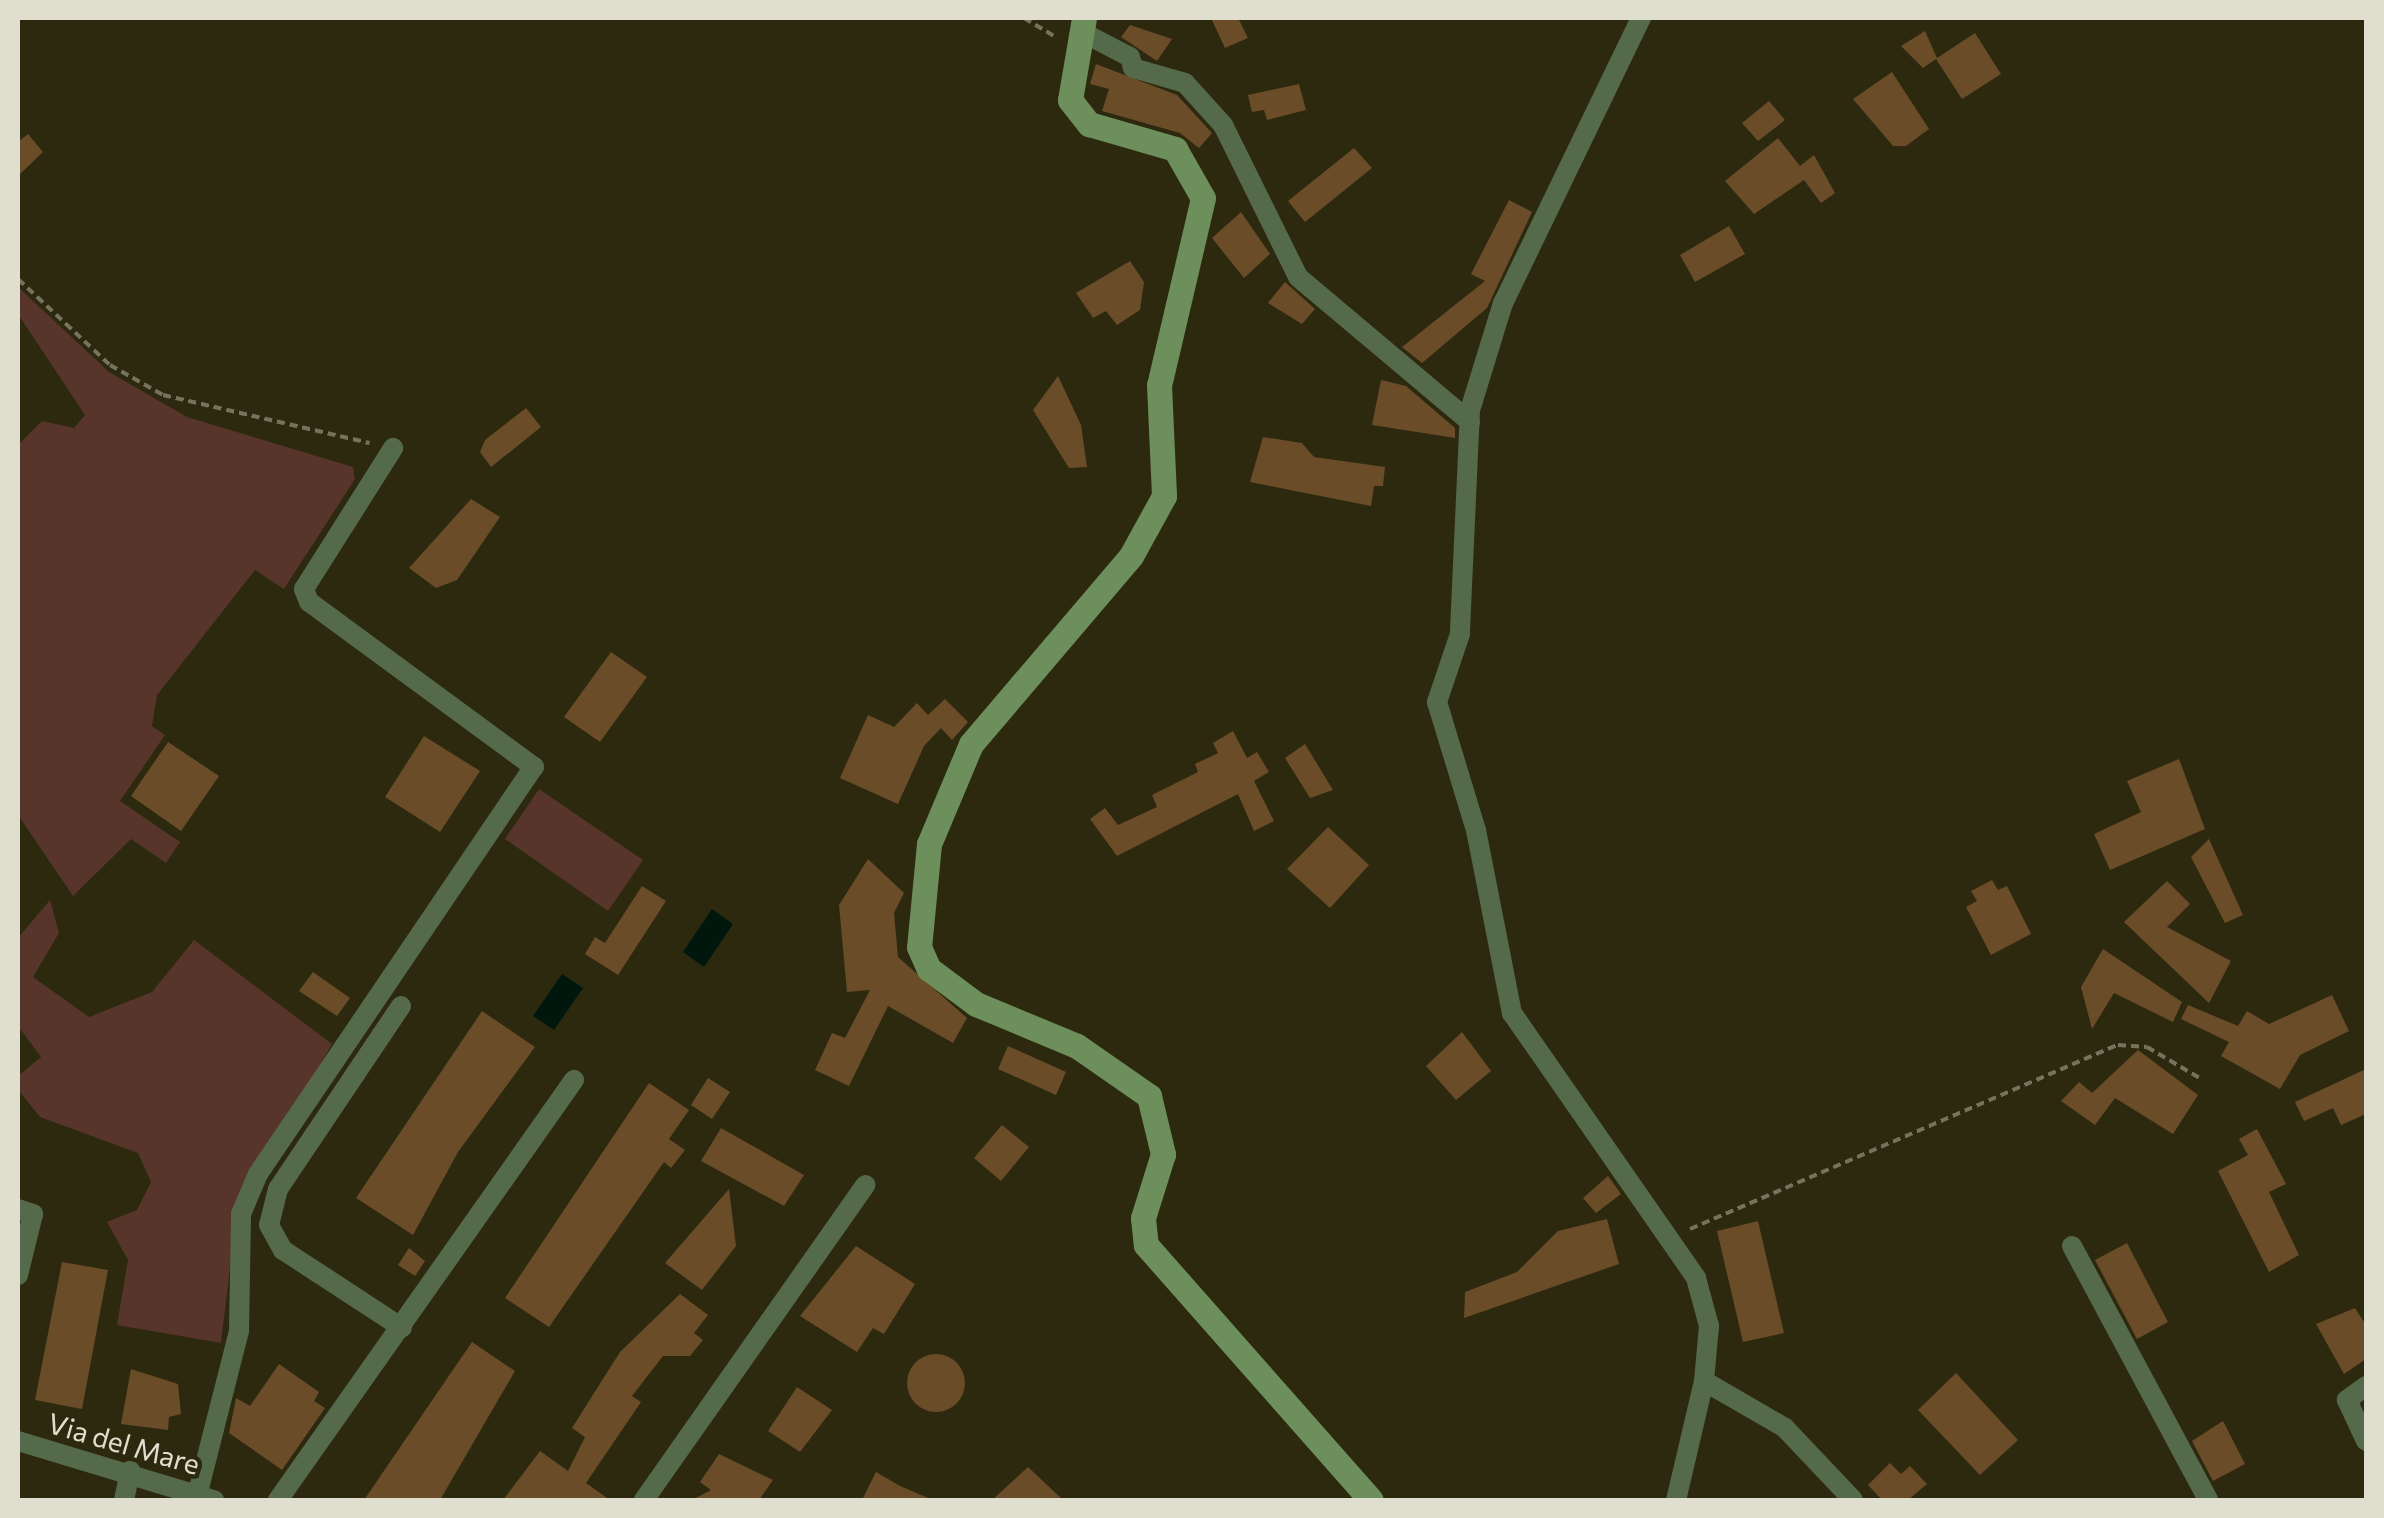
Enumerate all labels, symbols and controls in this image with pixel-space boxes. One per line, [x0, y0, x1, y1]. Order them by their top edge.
street label: Via del Mare [44, 1405, 204, 1481]

